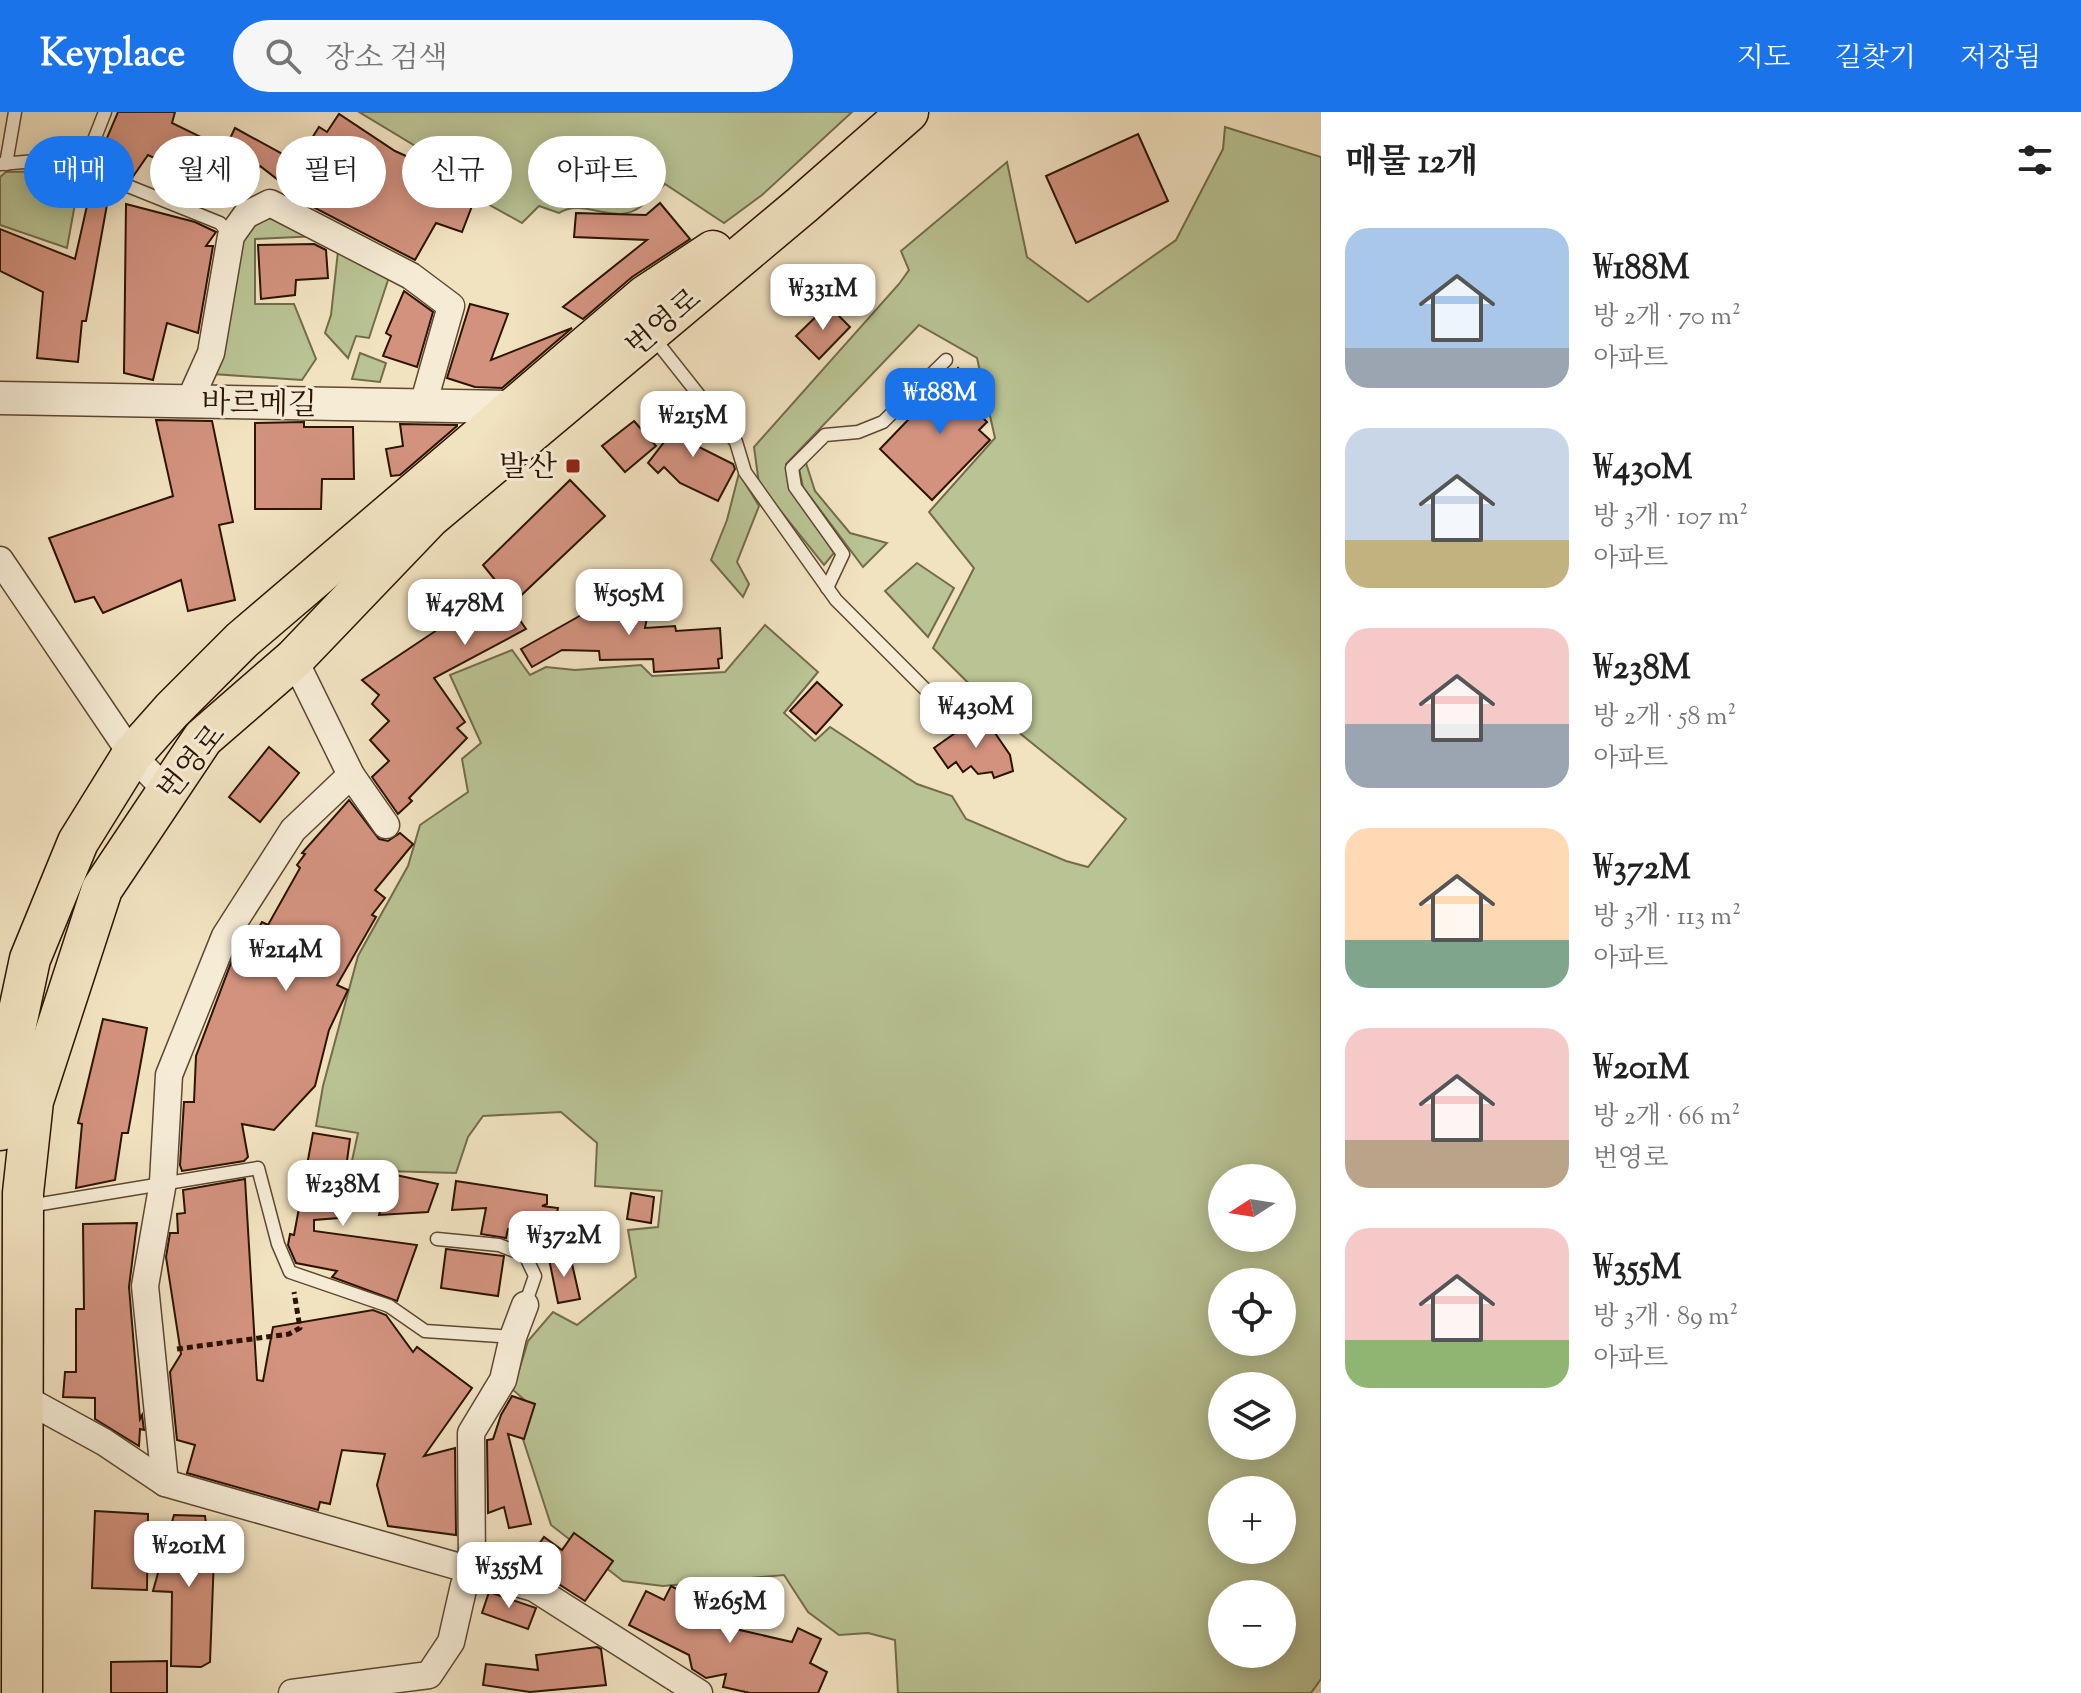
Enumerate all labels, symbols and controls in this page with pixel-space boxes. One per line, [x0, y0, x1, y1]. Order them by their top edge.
search box [233, 20, 793, 92]
text: Keyplace [40, 29, 185, 83]
icon: search [261, 34, 305, 78]
text: 장소 검색 [325, 38, 448, 81]
text: 지도 [1737, 39, 1791, 79]
text: 길찾기 [1835, 39, 1916, 79]
text: 저장됨 [1960, 39, 2041, 79]
chip: 매매 [24, 136, 134, 208]
chip: 월세 [150, 136, 260, 208]
chip: 필터 [276, 136, 386, 208]
chip: 신규 [402, 136, 512, 208]
chip: 아파트 [528, 136, 666, 208]
icon: filters [2013, 138, 2057, 182]
text: 매물 12개 [1345, 139, 1478, 188]
text: ₩188M [1593, 245, 1690, 294]
icon: home [1409, 260, 1505, 356]
pin: ₩331M [767, 264, 879, 332]
text: ₩331M [788, 271, 858, 308]
street label: 번영로 [617, 279, 712, 368]
text: 방 2개 · 70 m² [1593, 299, 1741, 336]
text: 아파트 [1593, 341, 1668, 378]
pin: ₩188M [884, 368, 996, 436]
text: ₩188M [903, 375, 977, 412]
street label: 바르메길 [201, 383, 317, 428]
pin: ₩215M [637, 391, 749, 459]
text: ₩215M [658, 398, 728, 435]
text: ₩430M [1593, 445, 1692, 494]
place label: 발산 [499, 447, 557, 490]
marker: 발산 [564, 457, 582, 475]
icon: home [1409, 460, 1505, 556]
text: 방 3개 · 107 m² [1593, 499, 1748, 536]
text: 아파트 [1593, 541, 1668, 578]
pin: ₩505M [573, 569, 685, 637]
text: ₩505M [594, 576, 664, 613]
pin: ₩478M [409, 579, 521, 647]
text: ₩478M [426, 586, 504, 623]
text: ₩238M [1593, 645, 1691, 694]
icon: home [1409, 660, 1505, 756]
pin: ₩430M [920, 682, 1032, 750]
text: ₩430M [938, 689, 1014, 726]
text: 방 2개 · 58 m² [1593, 699, 1736, 736]
street label: 번영로 [149, 716, 237, 811]
text: 아파트 [1593, 741, 1668, 778]
text: ₩372M [1593, 845, 1691, 894]
icon: home [1409, 860, 1505, 956]
text: 방 3개 · 113 m² [1593, 899, 1741, 936]
pin: ₩214M [230, 925, 342, 993]
text: ₩214M [249, 932, 323, 969]
text: 아파트 [1593, 941, 1668, 978]
text: ₩201M [1593, 1045, 1689, 1094]
icon: home [1409, 1060, 1505, 1156]
text: 방 2개 · 66 m² [1593, 1099, 1740, 1136]
text: 번영로 [1593, 1141, 1668, 1178]
pin: ₩238M [287, 1160, 399, 1228]
north arrow [1208, 1164, 1296, 1252]
map controls [1208, 1164, 1296, 1668]
text: ₩238M [306, 1167, 380, 1204]
pin: ₩372M [508, 1211, 620, 1279]
text: ₩372M [527, 1218, 601, 1255]
text: ₩355M [1593, 1245, 1682, 1294]
icon: home [1409, 1260, 1505, 1356]
button: locate [1208, 1268, 1296, 1356]
text: 방 3개 · 89 m² [1593, 1299, 1738, 1336]
text: 아파트 [1593, 1341, 1668, 1378]
button: layers [1208, 1372, 1296, 1460]
button: + [1208, 1476, 1296, 1564]
pin: ₩201M [133, 1521, 245, 1589]
text: ₩201M [152, 1528, 226, 1565]
pin: ₩355M [453, 1542, 565, 1610]
text: ₩355M [475, 1549, 543, 1586]
pin: ₩265M [674, 1577, 786, 1645]
button: − [1208, 1580, 1296, 1668]
text: ₩265M [693, 1584, 767, 1621]

